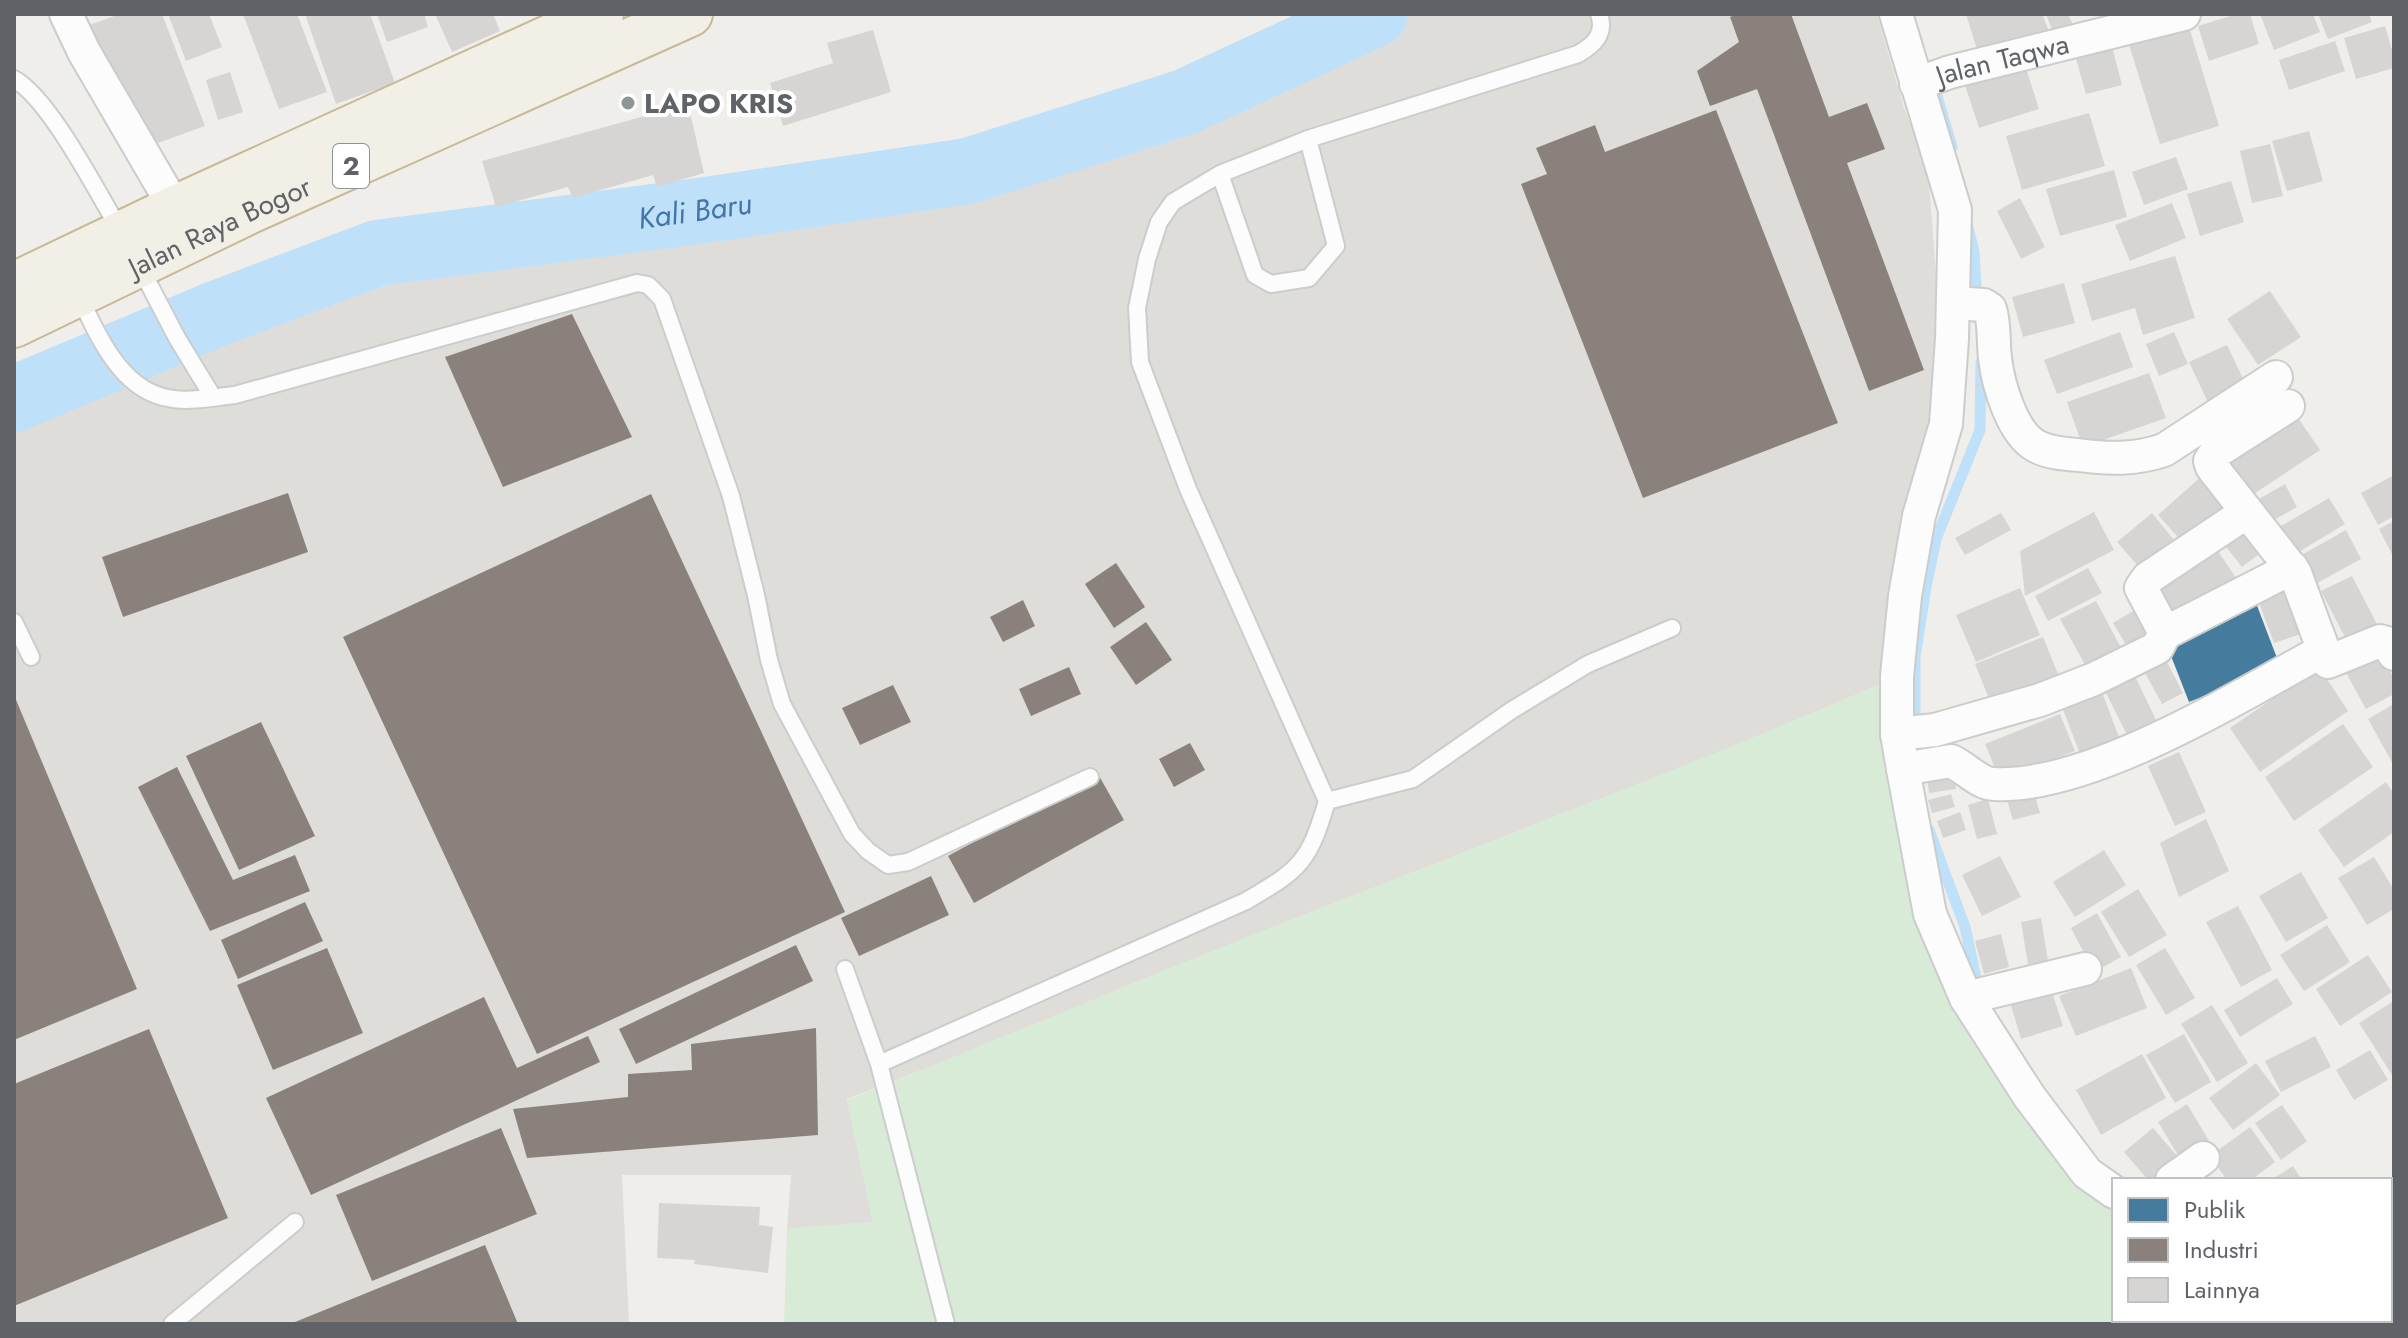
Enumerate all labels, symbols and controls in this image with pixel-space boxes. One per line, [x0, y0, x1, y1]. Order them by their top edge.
street label: Jalan Taqwa [1927, 23, 2073, 98]
place label: LAPO KRIS [644, 83, 793, 124]
marker: LAPO KRIS [619, 94, 637, 112]
road number: 2 [333, 144, 369, 188]
street label: Jalan Raya Bogor [118, 166, 318, 290]
water label: Kali Baru [635, 181, 755, 240]
legend [2112, 1178, 2392, 1322]
text: Publik [2184, 1192, 2246, 1227]
text: Industri [2184, 1232, 2259, 1267]
text: Lainnya [2184, 1272, 2260, 1307]

